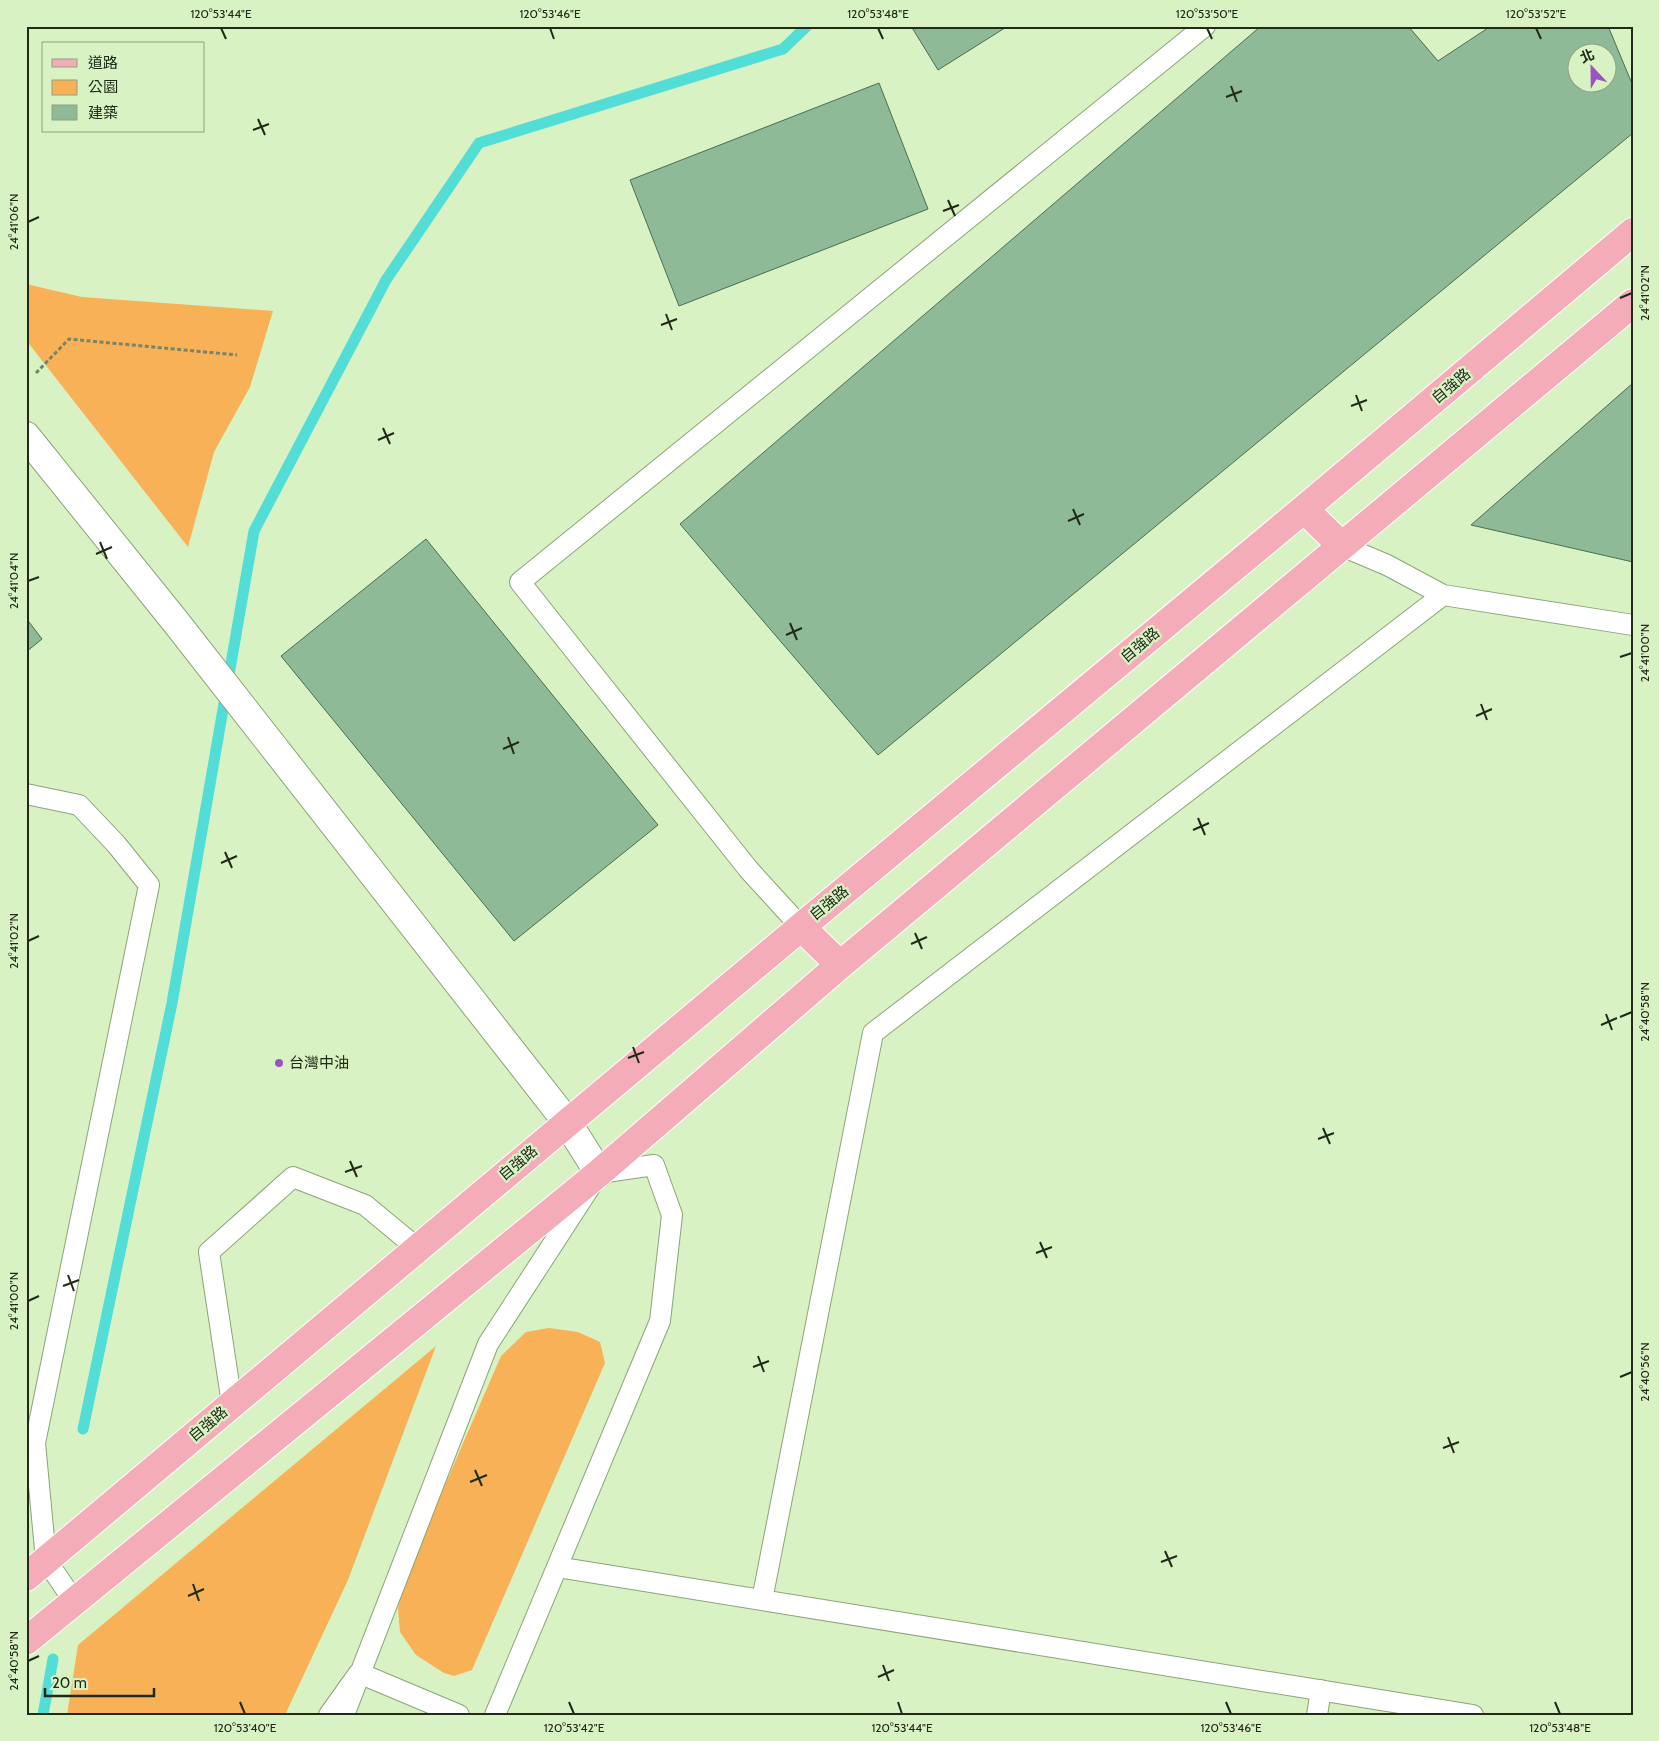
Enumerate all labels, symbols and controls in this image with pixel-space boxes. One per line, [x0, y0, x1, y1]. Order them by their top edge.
text: 120°53'44"E [190, 6, 252, 21]
text: 120°53'46"E [519, 6, 581, 21]
text: 120°53'48"E [847, 6, 909, 21]
text: 120°53'50"E [1176, 6, 1239, 21]
text: 120°53'52"E [1506, 6, 1567, 21]
legend [42, 42, 205, 132]
north arrow [1566, 42, 1616, 92]
text: 北 [1577, 45, 1597, 67]
text: 道路 [88, 54, 118, 72]
text: 公園 [88, 78, 118, 96]
text: 建築 [88, 104, 118, 122]
text: 24°41'06"N [6, 194, 21, 250]
text: 24°41'02"N [1637, 265, 1652, 321]
street label: 自強路 [1428, 365, 1474, 407]
text: 24°41'04"N [6, 553, 21, 609]
street label: 自強路 [1117, 624, 1163, 666]
text: 24°41'00"N [1637, 624, 1652, 682]
street label: 自強路 [806, 882, 852, 924]
text: 24°41'02"N [6, 913, 21, 969]
text: 24°40'58"N [1637, 982, 1652, 1042]
place label: 台灣中油 [289, 1054, 349, 1072]
marker: 台灣中油 [273, 1057, 285, 1069]
street label: 自強路 [495, 1142, 541, 1184]
text: 24°41'00"N [6, 1272, 21, 1330]
text: 24°40'56"N [1637, 1342, 1652, 1402]
street label: 自強路 [185, 1403, 231, 1445]
text: 24°40'58"N [6, 1631, 21, 1691]
scale bar [45, 1666, 154, 1698]
text: 20 m [52, 1674, 87, 1692]
text: 120°53'40"E [214, 1720, 277, 1735]
text: 120°53'42"E [544, 1720, 605, 1735]
text: 120°53'44"E [871, 1720, 933, 1735]
text: 120°53'46"E [1200, 1720, 1262, 1735]
text: 120°53'48"E [1529, 1720, 1591, 1735]

